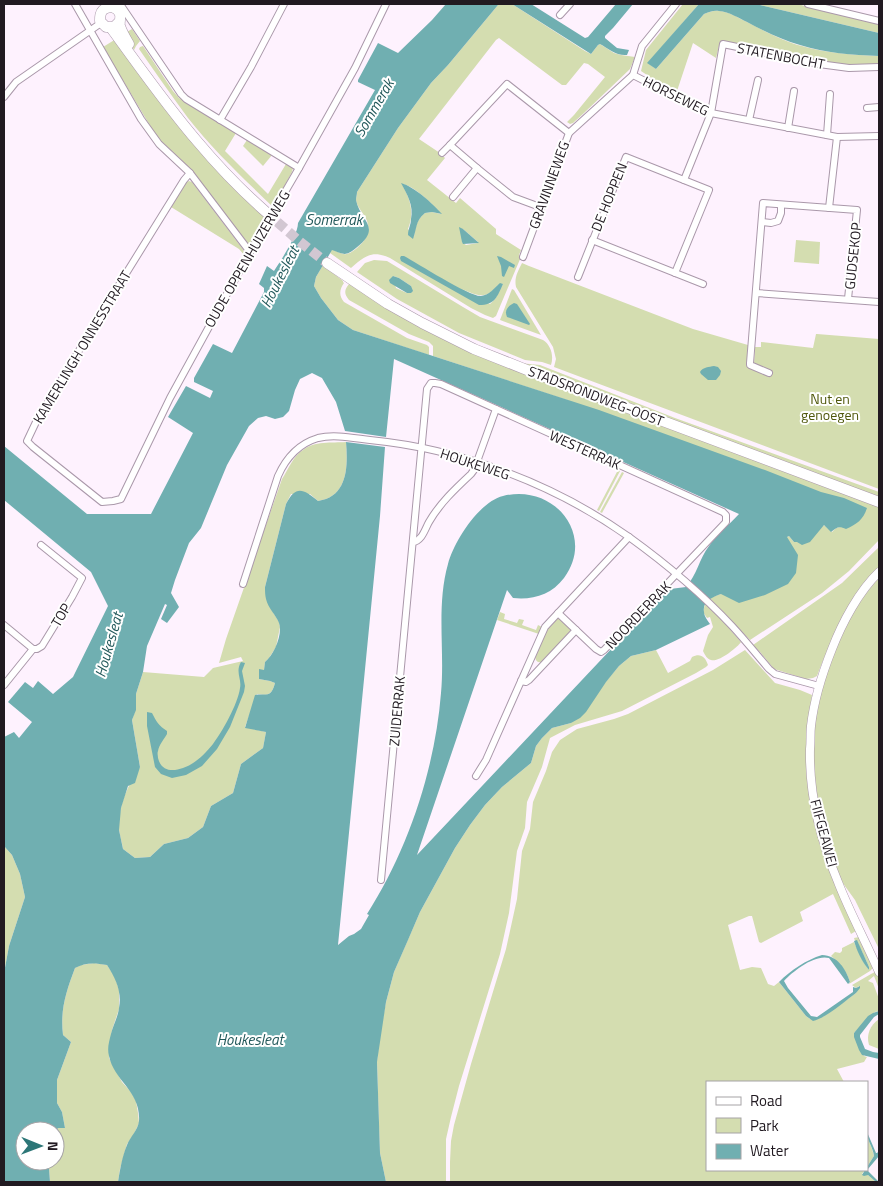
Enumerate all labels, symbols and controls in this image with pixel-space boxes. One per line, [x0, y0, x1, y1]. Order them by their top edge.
street label: STATENBOCHT [735, 37, 827, 74]
street label: HORSEWEG [640, 70, 713, 121]
water label: Sommerak [348, 72, 401, 141]
street label: GRAVINNEWEG [523, 138, 574, 232]
street label: DE HOPPEN [585, 159, 632, 234]
street label: OUDE OPPENHUIZERWEG [199, 186, 295, 331]
water label: Somerrak [306, 208, 365, 231]
street label: GUDSEKOP [839, 221, 866, 291]
water label: Houkesleat [254, 240, 306, 312]
street label: KAMERLINGH ONNESSTRAAT [27, 266, 136, 427]
street label: STADSRONDWEG-OOST [525, 360, 668, 431]
park label: Nut en genoegen [801, 388, 859, 425]
street label: WESTERRAK [546, 424, 624, 475]
street label: HOUKEWEG [438, 442, 513, 485]
street label: NOORDERRAK [600, 576, 675, 653]
street label: TOP [45, 599, 76, 631]
water label: Houkesleat [88, 608, 129, 680]
street label: ZUIDERRAK [383, 675, 410, 747]
street label: FIIFGEAWEI [805, 797, 844, 869]
water label: Houkesleat [217, 1028, 285, 1051]
legend [706, 1081, 868, 1171]
text: Road [750, 1089, 782, 1112]
text: Park [750, 1114, 779, 1137]
north arrow [15, 1121, 65, 1171]
text: Water [750, 1139, 789, 1162]
text: N [43, 1141, 64, 1151]

